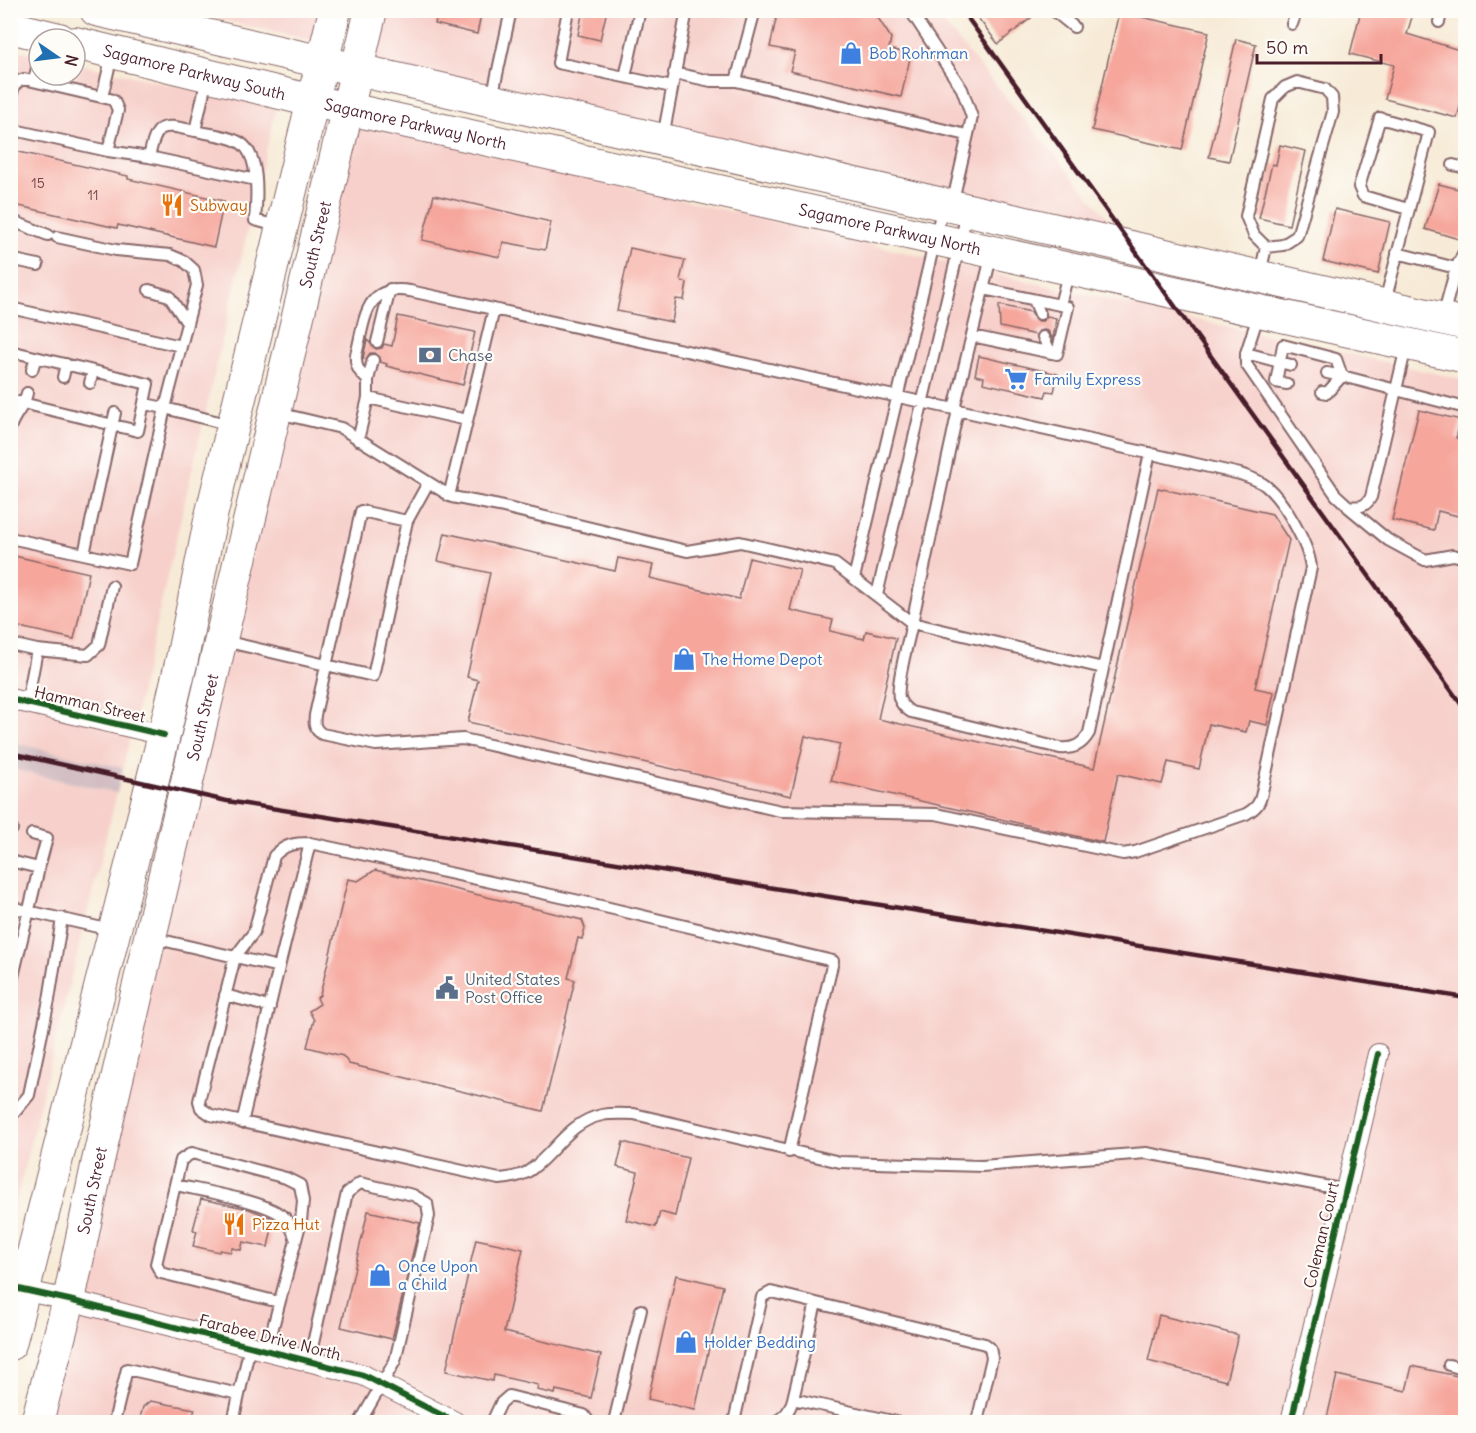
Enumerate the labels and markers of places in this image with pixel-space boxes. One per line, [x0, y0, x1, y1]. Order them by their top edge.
shop icon: Bob Rohrman [838, 40, 864, 66]
place label: Bob Rohrman [869, 43, 968, 63]
restaurant icon: Subway [159, 192, 185, 218]
place label: Subway [190, 195, 248, 215]
bank icon: Chase [417, 342, 443, 368]
place label: Chase [448, 345, 493, 365]
supermarket icon: Family Express [1003, 366, 1029, 392]
place label: Family Express [1034, 369, 1141, 389]
shop icon: The Home Depot [671, 646, 697, 672]
place label: The Home Depot [702, 649, 823, 669]
place label: United States Post Office [465, 969, 560, 1007]
public building icon: United States Post Office [434, 975, 460, 1001]
restaurant icon: Pizza Hut [221, 1211, 247, 1237]
place label: Pizza Hut [252, 1214, 320, 1234]
place label: Once Upon a Child [398, 1256, 478, 1294]
shop icon: Once Upon a Child [367, 1262, 393, 1288]
shop icon: Holder Bedding [673, 1329, 699, 1355]
place label: Holder Bedding [704, 1332, 816, 1352]

